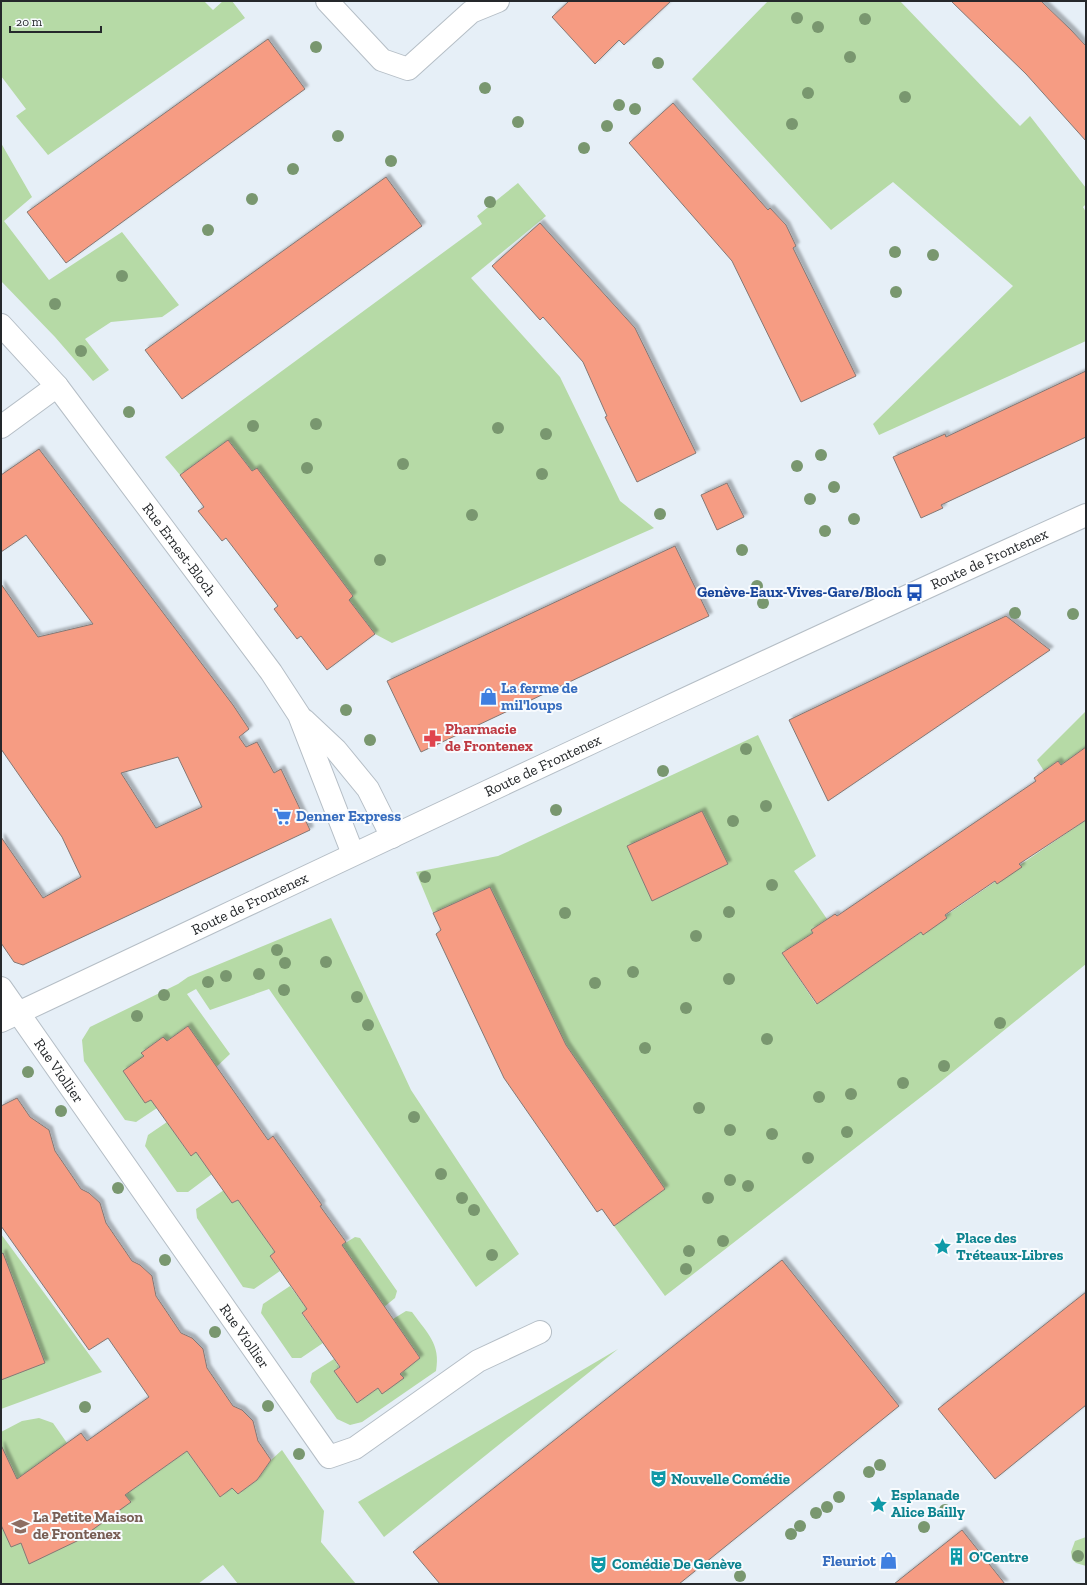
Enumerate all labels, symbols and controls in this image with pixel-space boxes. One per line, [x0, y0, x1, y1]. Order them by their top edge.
scale bar [10, 8, 101, 34]
text: 20 m [16, 15, 43, 29]
street label: Rue Ernest-Bloch [139, 499, 220, 600]
street label: Route de Frontenex [928, 524, 1051, 593]
bus stop icon: Genève-Eaux-Vives-Gare/Bloch [905, 582, 925, 602]
place label: Genève-Eaux-Vives-Gare/Bloch [697, 583, 902, 601]
place label: La ferme de mil'loups [501, 679, 578, 714]
shop icon: La ferme de mil'loups [478, 687, 498, 707]
place label: Pharmacie de Frontenex [445, 720, 533, 755]
pharmacy icon: Pharmacie de Frontenex [422, 728, 442, 748]
street label: Route de Frontenex [482, 730, 604, 801]
supermarket icon: Denner Express [273, 806, 293, 826]
place label: Denner Express [296, 807, 401, 825]
street label: Route de Frontenex [189, 868, 311, 939]
street label: Rue Viollier [30, 1035, 88, 1106]
place label: Place des Tréteaux-Libres [956, 1229, 1063, 1264]
place icon: Place des Tréteaux-Libres [933, 1237, 953, 1257]
street label: Rue Viollier [216, 1301, 273, 1372]
theatre icon: Nouvelle Comédie [648, 1469, 668, 1489]
place label: Nouvelle Comédie [671, 1470, 790, 1488]
place label: Esplanade Alice Bailly [891, 1486, 965, 1521]
place icon: Esplanade Alice Bailly [868, 1494, 888, 1514]
place label: La Petite Maison de Frontenex [33, 1508, 143, 1543]
school or university icon: La Petite Maison de Frontenex [10, 1516, 30, 1536]
building icon: O'Centre [946, 1547, 966, 1567]
place label: O'Centre [969, 1548, 1028, 1566]
shop icon: Fleuriot [879, 1551, 899, 1571]
place label: Fleuriot [822, 1552, 877, 1570]
theatre icon: Comédie De Genève [589, 1554, 609, 1574]
place label: Comédie De Genève [612, 1555, 742, 1573]

